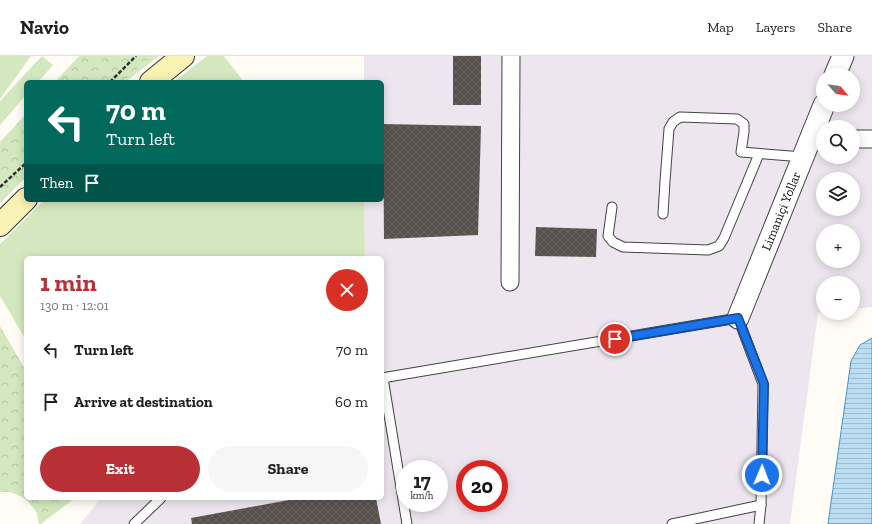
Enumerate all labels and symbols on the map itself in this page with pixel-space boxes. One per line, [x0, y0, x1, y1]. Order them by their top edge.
north arrow [816, 68, 860, 112]
street label: Limaniçi Yollar [758, 169, 804, 253]
pin [598, 322, 632, 356]
position arrow [741, 454, 783, 496]
speed limit sign: 20 [456, 460, 508, 512]

